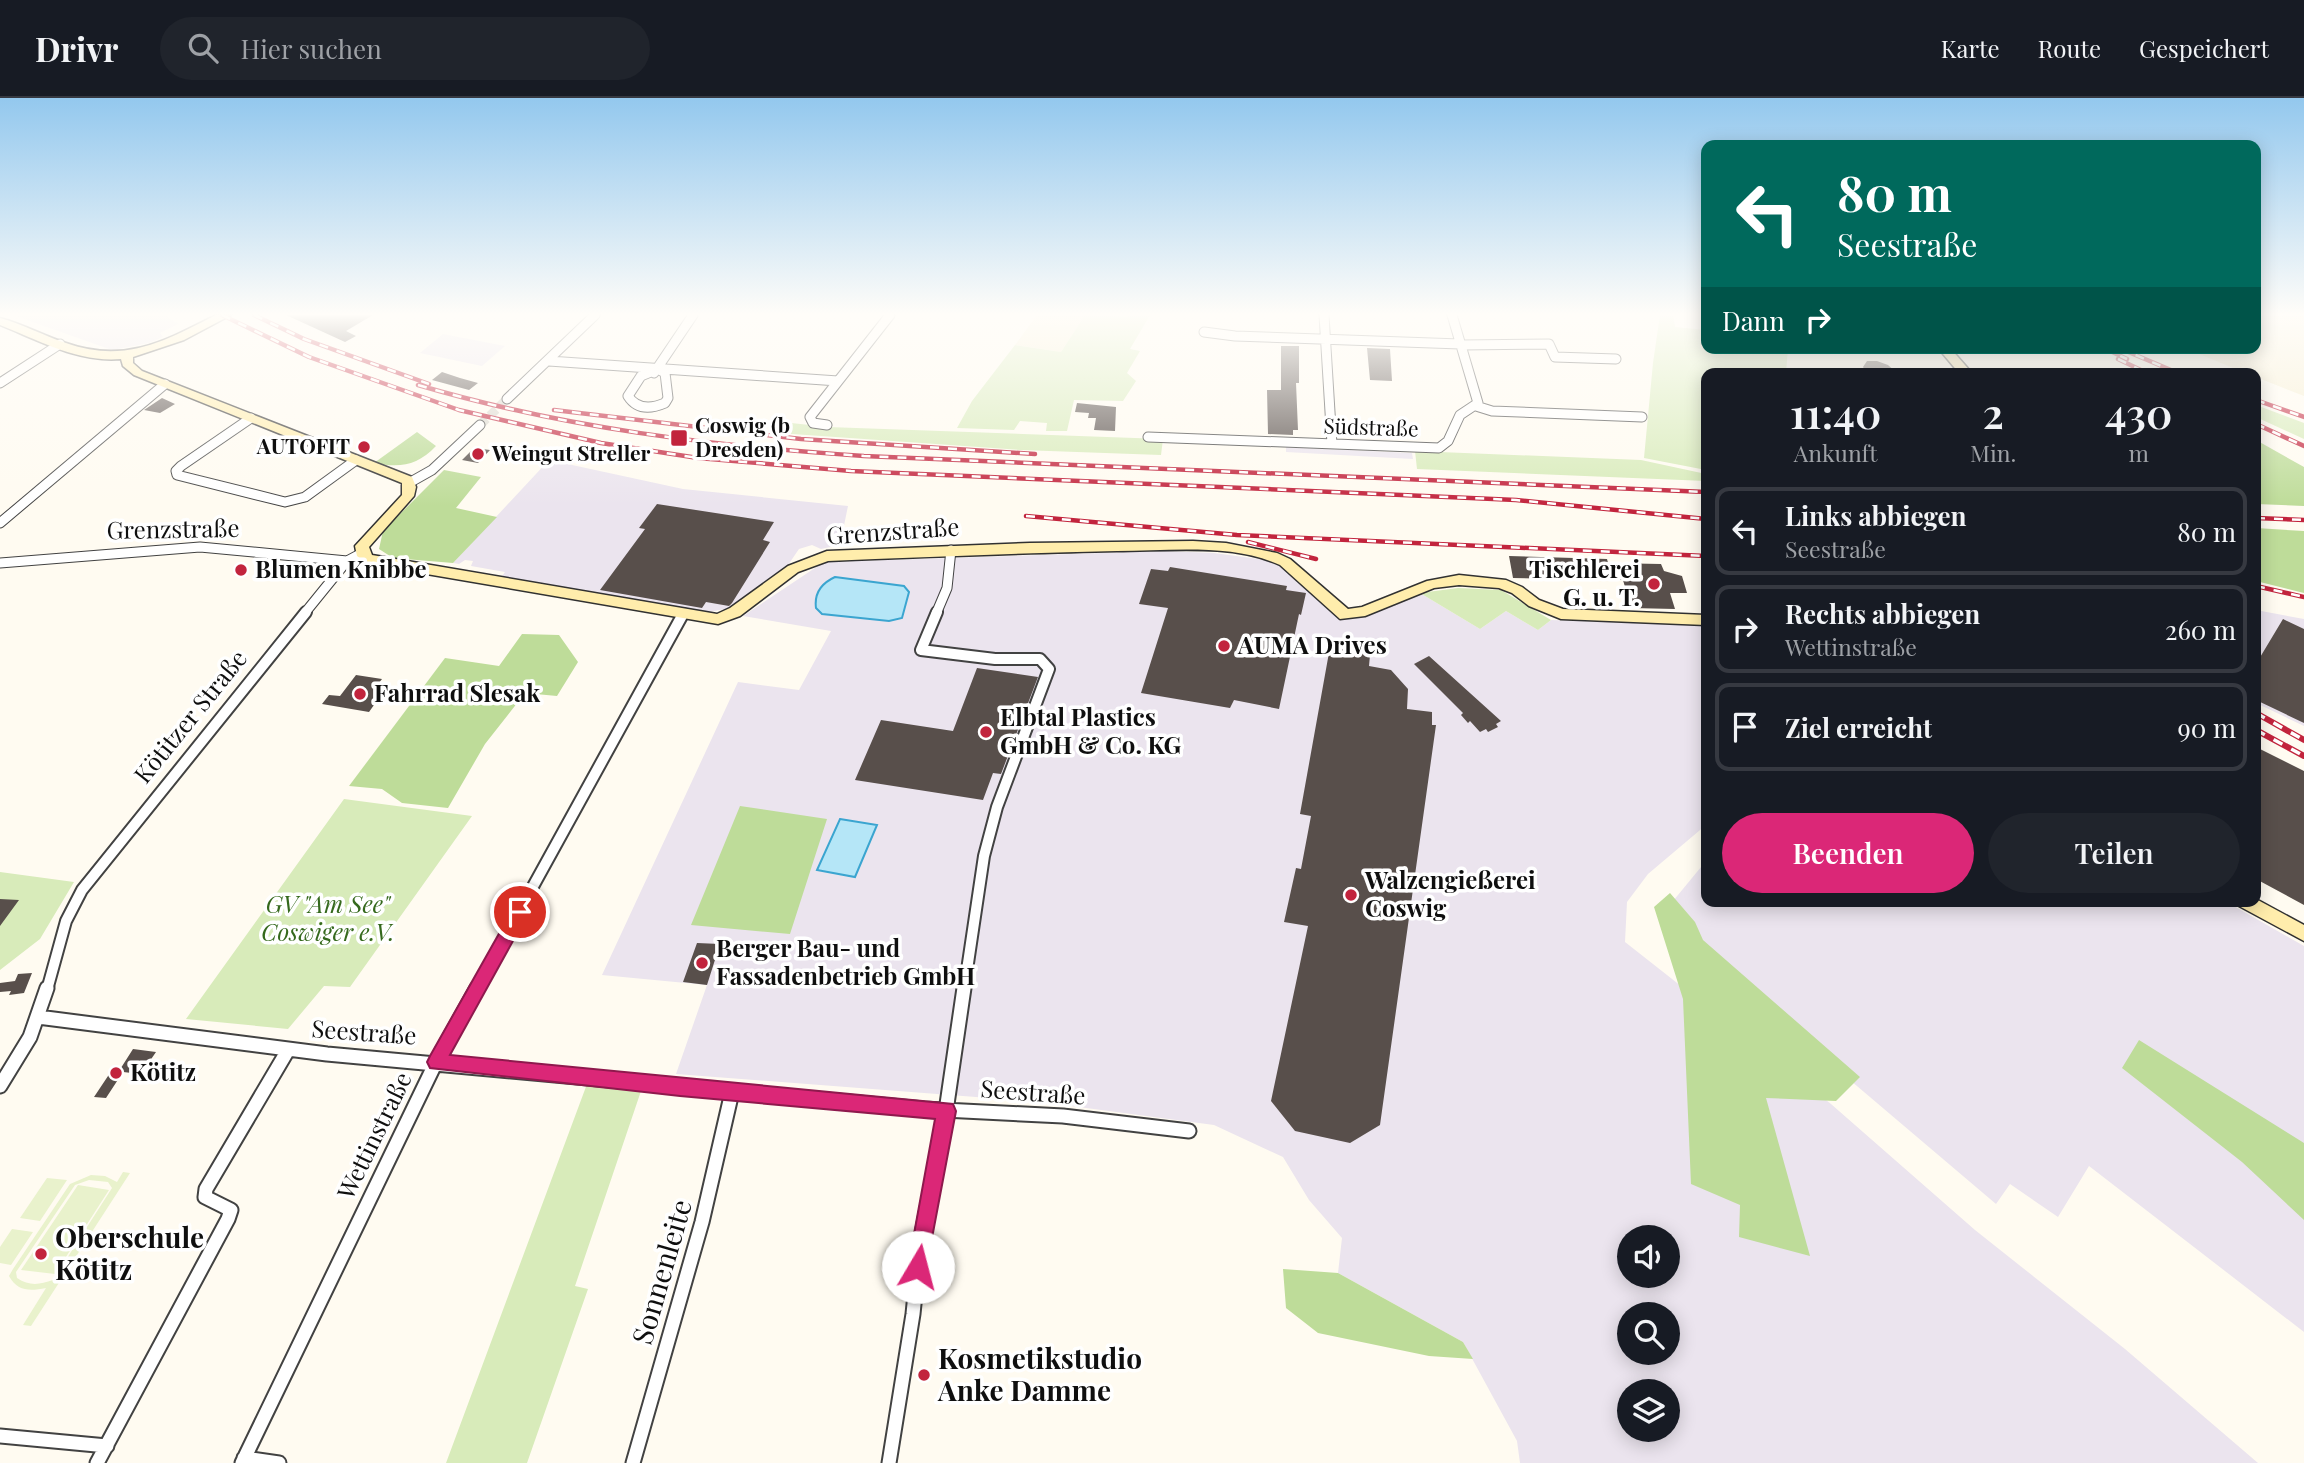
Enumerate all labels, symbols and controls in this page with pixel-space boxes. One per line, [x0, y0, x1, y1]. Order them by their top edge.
search box [160, 17, 650, 80]
text: Drivr [35, 26, 118, 70]
icon: search [184, 29, 222, 67]
text: Hier suchen [240, 31, 382, 66]
text: Karte [1941, 32, 2000, 64]
text: Route [2038, 32, 2101, 64]
text: Gespeichert [2139, 32, 2269, 64]
text: 80 m [1837, 159, 1952, 224]
icon: left [1722, 168, 1813, 259]
text: Seestraße [1837, 222, 1977, 265]
icon: right [1799, 301, 1837, 339]
text: Dann [1722, 303, 1785, 338]
text: 11:40 [1790, 384, 1881, 440]
text: 2 [1983, 384, 2004, 440]
text: 430 [2105, 384, 2172, 440]
place label: Coswig (b Dresden) [695, 410, 790, 462]
street label: Südstraße [1323, 410, 1419, 442]
marker: Coswig (b Dresden) [669, 428, 689, 448]
place label: AUTOFIT [256, 431, 350, 459]
text: Ankunft [1794, 437, 1877, 468]
text: Min. [1970, 437, 2016, 468]
text: m [2128, 437, 2149, 468]
place label: Weingut Streller [491, 438, 650, 466]
marker: AUTOFIT [356, 439, 372, 455]
marker: Weingut Streller [470, 446, 486, 462]
text: Links abbiegen [1785, 498, 1966, 533]
street label: Grenzstraße [825, 509, 960, 551]
street label: Grenzstraße [106, 511, 240, 545]
icon: left [1726, 512, 1764, 550]
text: 80 m [2177, 514, 2236, 549]
text: Seestraße [1785, 533, 1886, 564]
place label: Blumen Knibbe [255, 552, 427, 584]
place label: Tischlerei G. u. T. [1529, 552, 1640, 612]
marker: Blumen Knibbe [233, 562, 249, 578]
marker: Tischlerei G. u. T. [1646, 576, 1662, 592]
text: Rechts abbiegen [1785, 596, 1980, 631]
icon: right [1726, 610, 1764, 648]
text: 260 m [2165, 612, 2236, 647]
place label: AUMA Drives [1237, 628, 1387, 660]
text: Wettinstraße [1785, 631, 1917, 662]
marker: AUMA Drives [1216, 638, 1232, 654]
street label: Kötitzer Straße [126, 642, 253, 789]
place label: Fahrrad Slesak [374, 676, 541, 708]
marker: Fahrrad Slesak [352, 686, 368, 702]
place label: Elbtal Plastics GmbH & Co. KG [1000, 700, 1182, 760]
icon: arrive [1726, 708, 1764, 746]
text: Ziel erreicht [1785, 710, 1932, 745]
text: 90 m [2178, 710, 2236, 745]
marker: Elbtal Plastics GmbH & Co. KG [978, 724, 994, 740]
button: Beenden [1722, 813, 1974, 893]
button: Teilen [1988, 813, 2240, 893]
place label: Walzengießerei Coswig [1364, 863, 1536, 923]
pin [490, 882, 550, 942]
park label: GV "Am See" Coswiger e.V. [261, 887, 395, 947]
marker: Walzengießerei Coswig [1343, 887, 1359, 903]
icon: arrive [501, 893, 539, 931]
place label: Berger Bau- und Fassadenbetrieb GmbH [716, 931, 975, 991]
marker: Berger Bau- und Fassadenbetrieb GmbH [694, 955, 710, 971]
street label: Seestraße [311, 1011, 418, 1051]
place label: Kötitz [130, 1055, 196, 1087]
marker: Kötitz [108, 1065, 124, 1081]
street label: Wettinstraße [328, 1066, 418, 1205]
street label: Seestraße [980, 1071, 1087, 1111]
street label: Sonnenleite [622, 1195, 699, 1348]
place label: Oberschule Kötitz [55, 1218, 204, 1287]
map controls [1617, 1225, 1680, 1442]
button: sound [1617, 1225, 1680, 1288]
position arrow [881, 1230, 955, 1304]
marker: Oberschule Kötitz [33, 1246, 49, 1262]
button: search [1617, 1302, 1680, 1365]
place label: Kosmetikstudio Anke Damme [937, 1339, 1142, 1408]
marker: Kosmetikstudio Anke Damme [916, 1367, 932, 1383]
button: layers [1617, 1379, 1680, 1442]

